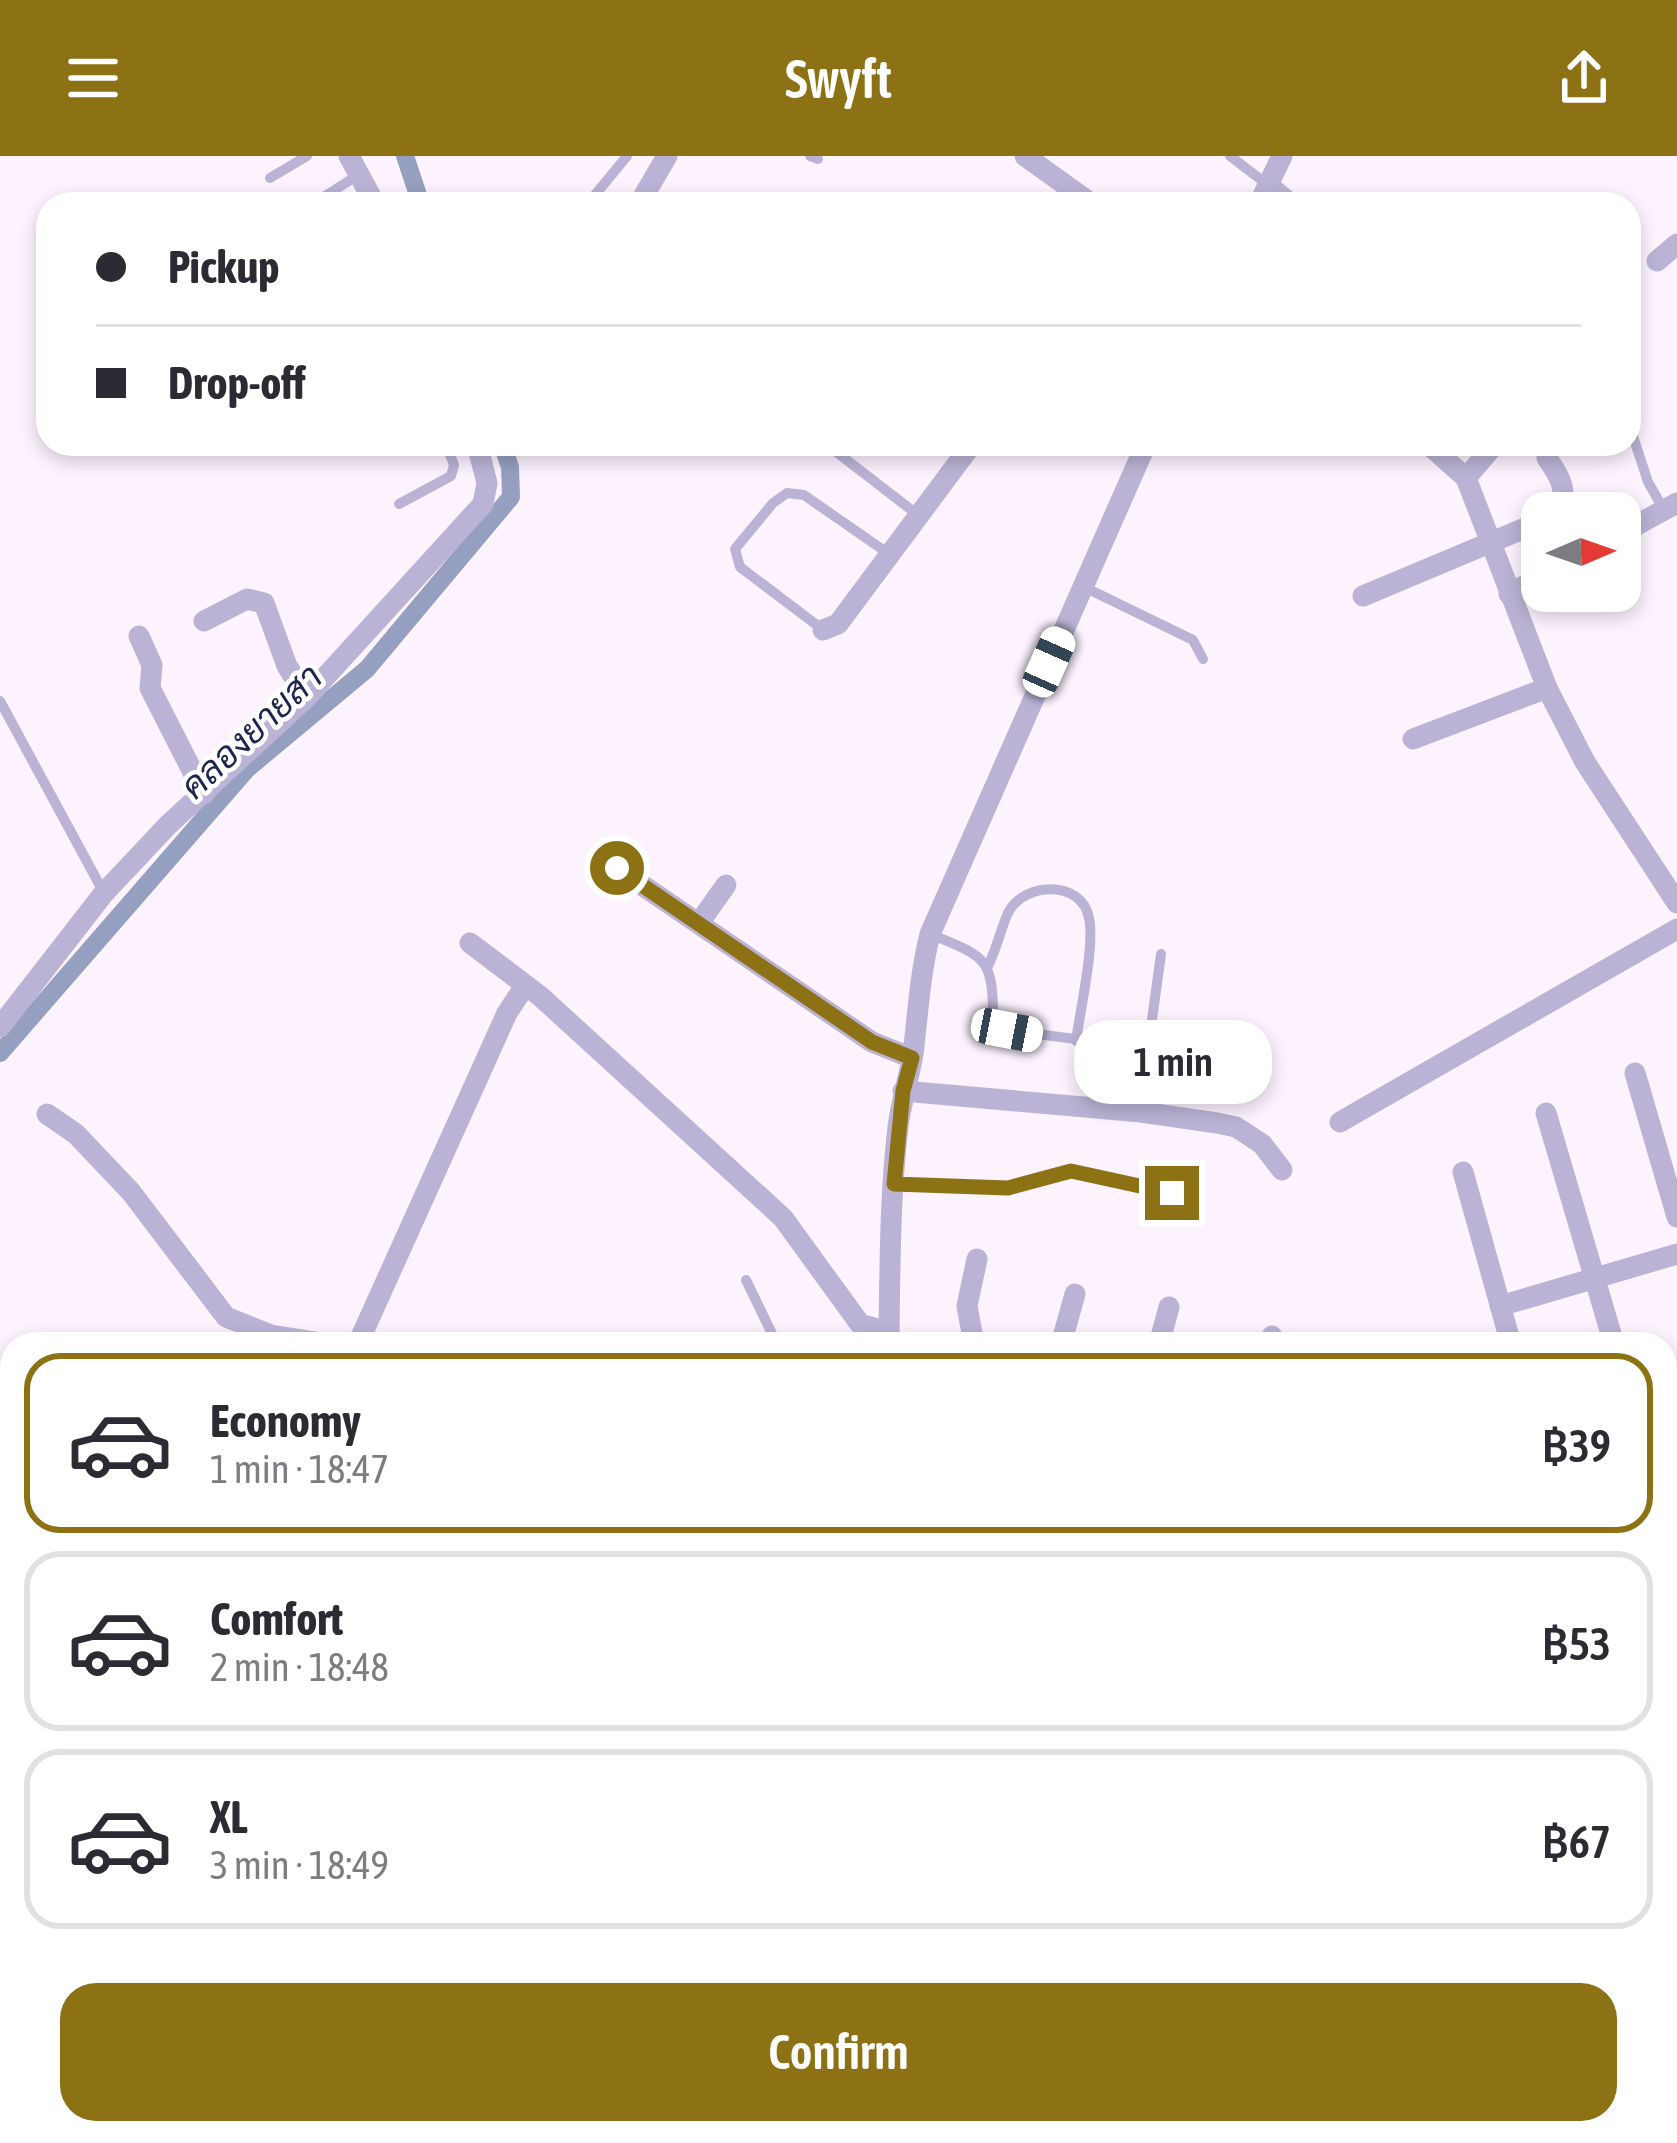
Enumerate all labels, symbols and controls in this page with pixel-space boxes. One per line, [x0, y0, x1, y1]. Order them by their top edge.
icon: menu [60, 45, 126, 111]
icon: share [1551, 45, 1617, 111]
text: Swyft [785, 48, 892, 109]
text: Pickup [168, 241, 279, 293]
text: Drop-off [168, 357, 306, 409]
north arrow [1521, 492, 1641, 612]
map controls [1521, 492, 1641, 612]
car [1018, 622, 1080, 702]
water label: คลองยายสา [172, 655, 330, 807]
route start [590, 841, 644, 895]
car [968, 1005, 1046, 1055]
callout: 1 min [1073, 1019, 1271, 1103]
text: 1 min [1133, 1040, 1213, 1084]
route end [1145, 1166, 1199, 1220]
icon: car [66, 1389, 174, 1497]
text: Economy [210, 1395, 361, 1447]
text: ฿39 [1542, 1420, 1611, 1472]
text: 1 min · 18:47 [210, 1447, 389, 1491]
icon: car [66, 1587, 174, 1695]
text: Comfort [210, 1593, 343, 1645]
text: ฿53 [1542, 1618, 1611, 1670]
text: 2 min · 18:48 [210, 1645, 389, 1689]
icon: car [66, 1785, 174, 1893]
text: XL [210, 1791, 248, 1843]
text: ฿67 [1542, 1816, 1611, 1868]
text: 3 min · 18:49 [210, 1843, 389, 1887]
button: Confirm [60, 1983, 1617, 2121]

